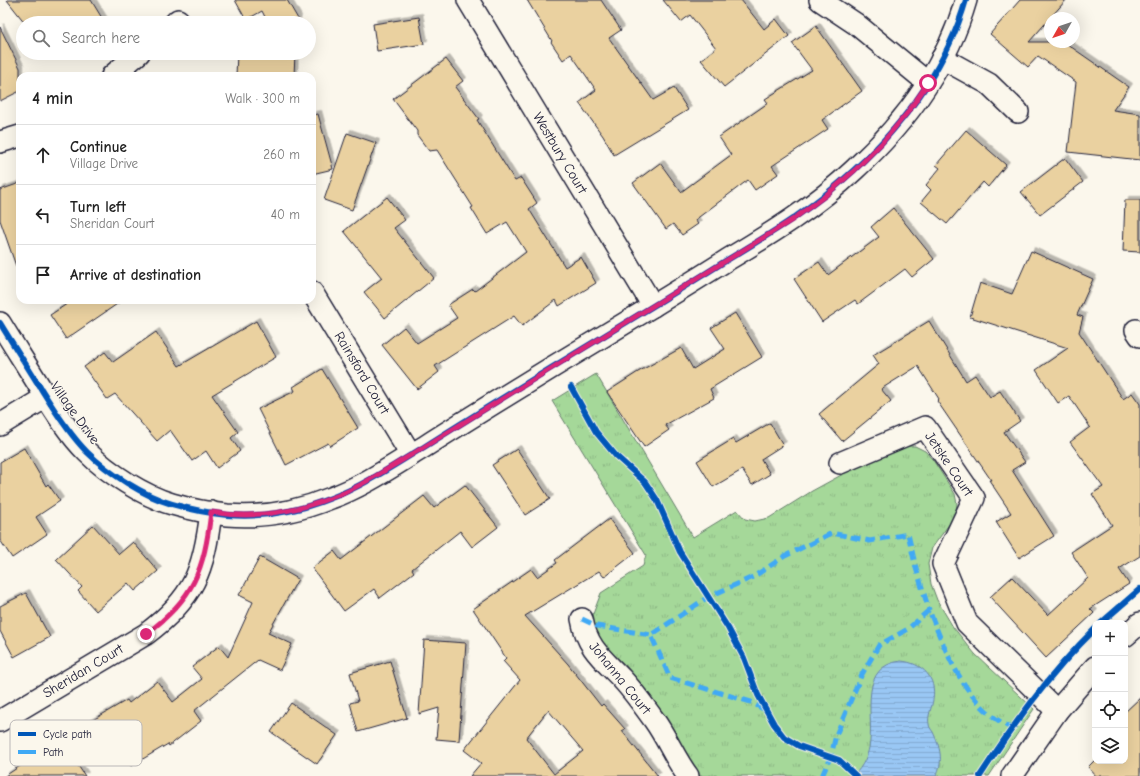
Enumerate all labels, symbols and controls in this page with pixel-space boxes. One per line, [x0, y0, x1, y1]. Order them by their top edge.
north arrow [1044, 12, 1080, 48]
search box [16, 16, 316, 60]
icon: search [30, 27, 52, 49]
text: Search here [62, 29, 140, 47]
route start [919, 74, 937, 92]
text: 4 min [32, 89, 73, 108]
text: Walk · 300 m [225, 91, 300, 106]
street label: Westbury Court [529, 109, 591, 198]
text: Continue [70, 138, 127, 156]
icon: ahead [32, 144, 54, 166]
text: 260 m [263, 147, 300, 162]
text: Village Drive [70, 156, 138, 171]
text: Turn left [70, 198, 126, 216]
icon: left [32, 204, 54, 226]
text: 40 m [271, 207, 300, 222]
text: Sheridan Court [70, 216, 154, 231]
icon: arrive [32, 264, 54, 286]
text: Arrive at destination [70, 266, 201, 284]
street label: Rainsford Court [331, 329, 394, 418]
street label: Village Drive [47, 378, 103, 448]
street label: Jetske Court [921, 429, 977, 500]
map controls [1092, 620, 1128, 764]
button: + [1092, 620, 1128, 656]
route end [137, 625, 155, 643]
street label: Johanna Court [586, 638, 655, 719]
street label: Sheridan Court [40, 640, 127, 702]
button: − [1092, 656, 1128, 692]
button: locate [1092, 692, 1128, 728]
legend [10, 720, 142, 766]
text: Cycle path [43, 728, 92, 741]
button: layers [1092, 728, 1128, 764]
text: Path [43, 746, 64, 759]

